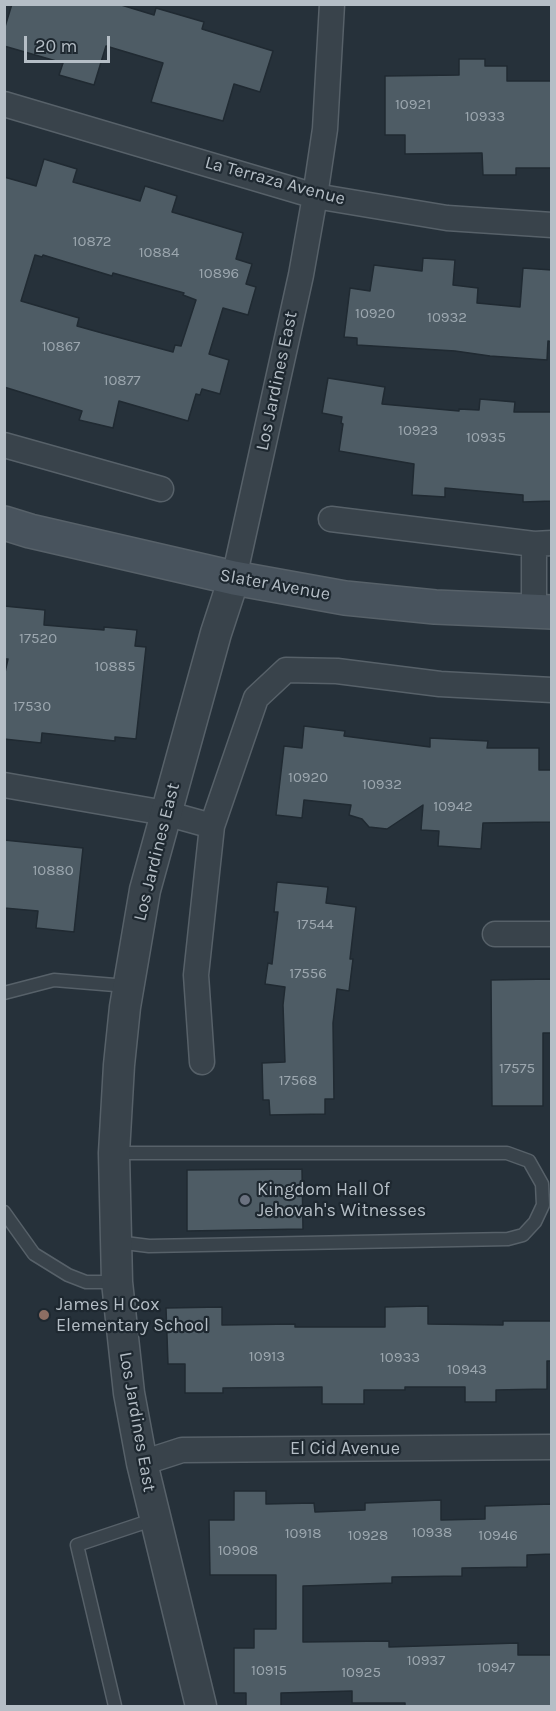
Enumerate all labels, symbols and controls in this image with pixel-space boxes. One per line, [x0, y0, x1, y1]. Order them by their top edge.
scale bar [27, 24, 112, 62]
text: 20 m [35, 35, 77, 57]
house number: 10921 [395, 96, 431, 114]
house number: 10933 [465, 108, 505, 126]
street label: La Terraza Avenue [202, 152, 348, 210]
house number: 10872 [73, 233, 111, 251]
house number: 10884 [139, 244, 179, 262]
house number: 10896 [199, 265, 239, 283]
house number: 10920 [355, 305, 395, 323]
street label: Los Jardines East [252, 309, 302, 453]
house number: 10932 [427, 309, 467, 327]
house number: 10867 [42, 338, 80, 356]
house number: 10877 [103, 372, 141, 390]
house number: 10923 [398, 422, 438, 440]
house number: 10935 [466, 429, 506, 447]
street label: Slater Avenue [218, 565, 332, 605]
house number: 17520 [19, 630, 57, 648]
house number: 10885 [95, 658, 135, 676]
house number: 17530 [13, 698, 51, 716]
house number: 10920 [288, 769, 328, 787]
house number: 10932 [362, 776, 402, 794]
street label: Los Jardines East [129, 781, 185, 923]
house number: 10942 [433, 798, 473, 816]
house number: 10880 [32, 862, 74, 880]
house number: 17544 [296, 916, 334, 934]
house number: 17556 [289, 965, 327, 983]
house number: 17575 [499, 1060, 535, 1078]
house number: 17568 [279, 1072, 317, 1090]
place label: Kingdom Hall Of Jehovah's Witnesses [257, 1179, 426, 1222]
marker: Kingdom Hall Of Jehovah's Witnesses [238, 1193, 252, 1207]
place label: James H Cox Elementary School [56, 1294, 209, 1336]
marker: James H Cox Elementary School [37, 1308, 51, 1322]
house number: 10913 [249, 1348, 285, 1366]
house number: 10933 [380, 1349, 420, 1367]
street label: Los Jardines East [114, 1350, 160, 1494]
house number: 10943 [447, 1361, 487, 1379]
street label: El Cid Avenue [290, 1438, 400, 1460]
house number: 10938 [412, 1524, 452, 1542]
house number: 10918 [285, 1525, 321, 1543]
house number: 10928 [348, 1527, 388, 1545]
house number: 10946 [478, 1527, 518, 1545]
house number: 10908 [218, 1542, 258, 1560]
house number: 10937 [407, 1652, 445, 1670]
house number: 10947 [477, 1659, 515, 1677]
house number: 10915 [251, 1662, 287, 1680]
house number: 10925 [341, 1664, 381, 1682]

